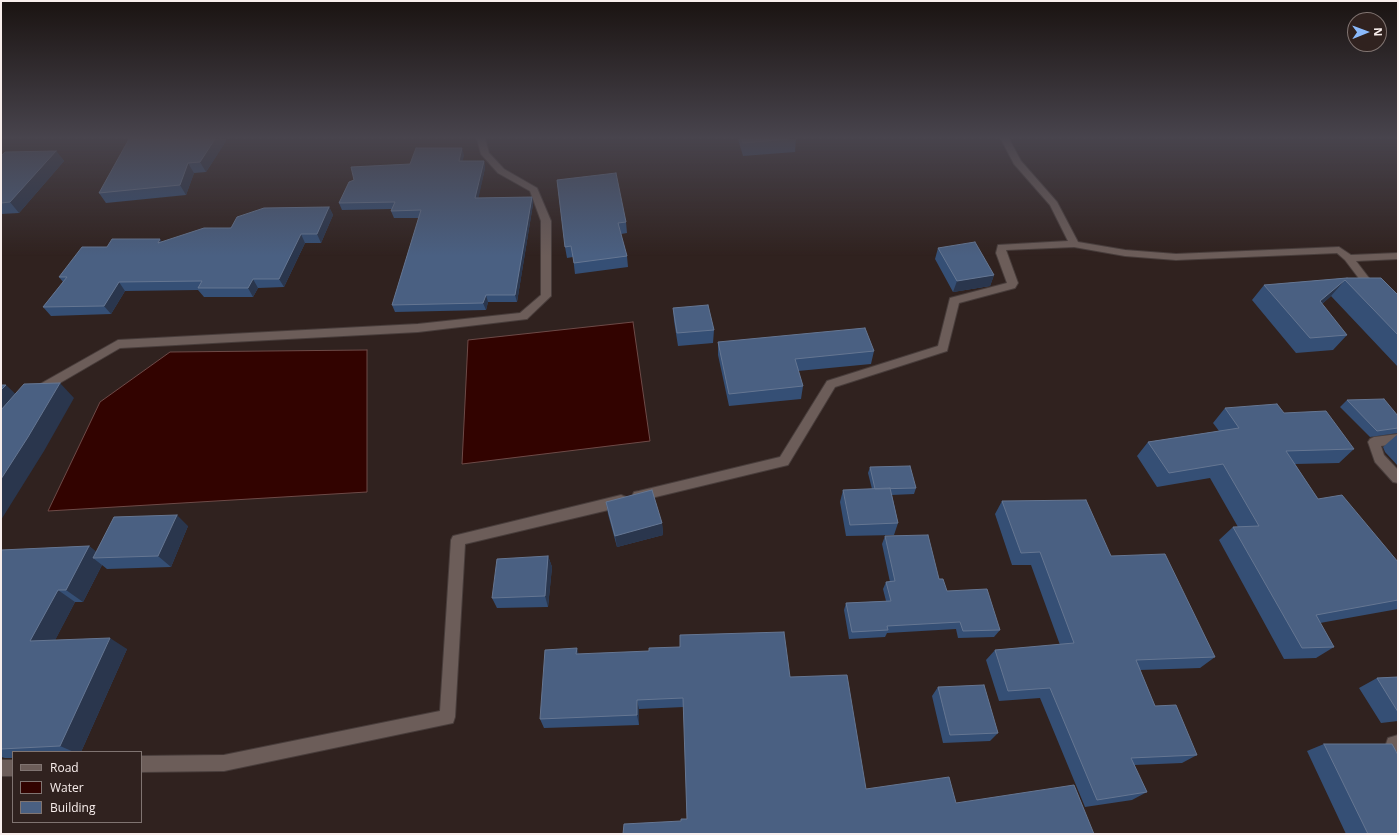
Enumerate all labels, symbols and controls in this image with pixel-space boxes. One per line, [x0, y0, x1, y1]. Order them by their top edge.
north arrow [1347, 12, 1387, 52]
text: N [1371, 27, 1386, 36]
legend [12, 751, 142, 823]
text: Road [50, 759, 79, 776]
text: Water [50, 779, 84, 796]
text: Building [50, 799, 95, 816]

